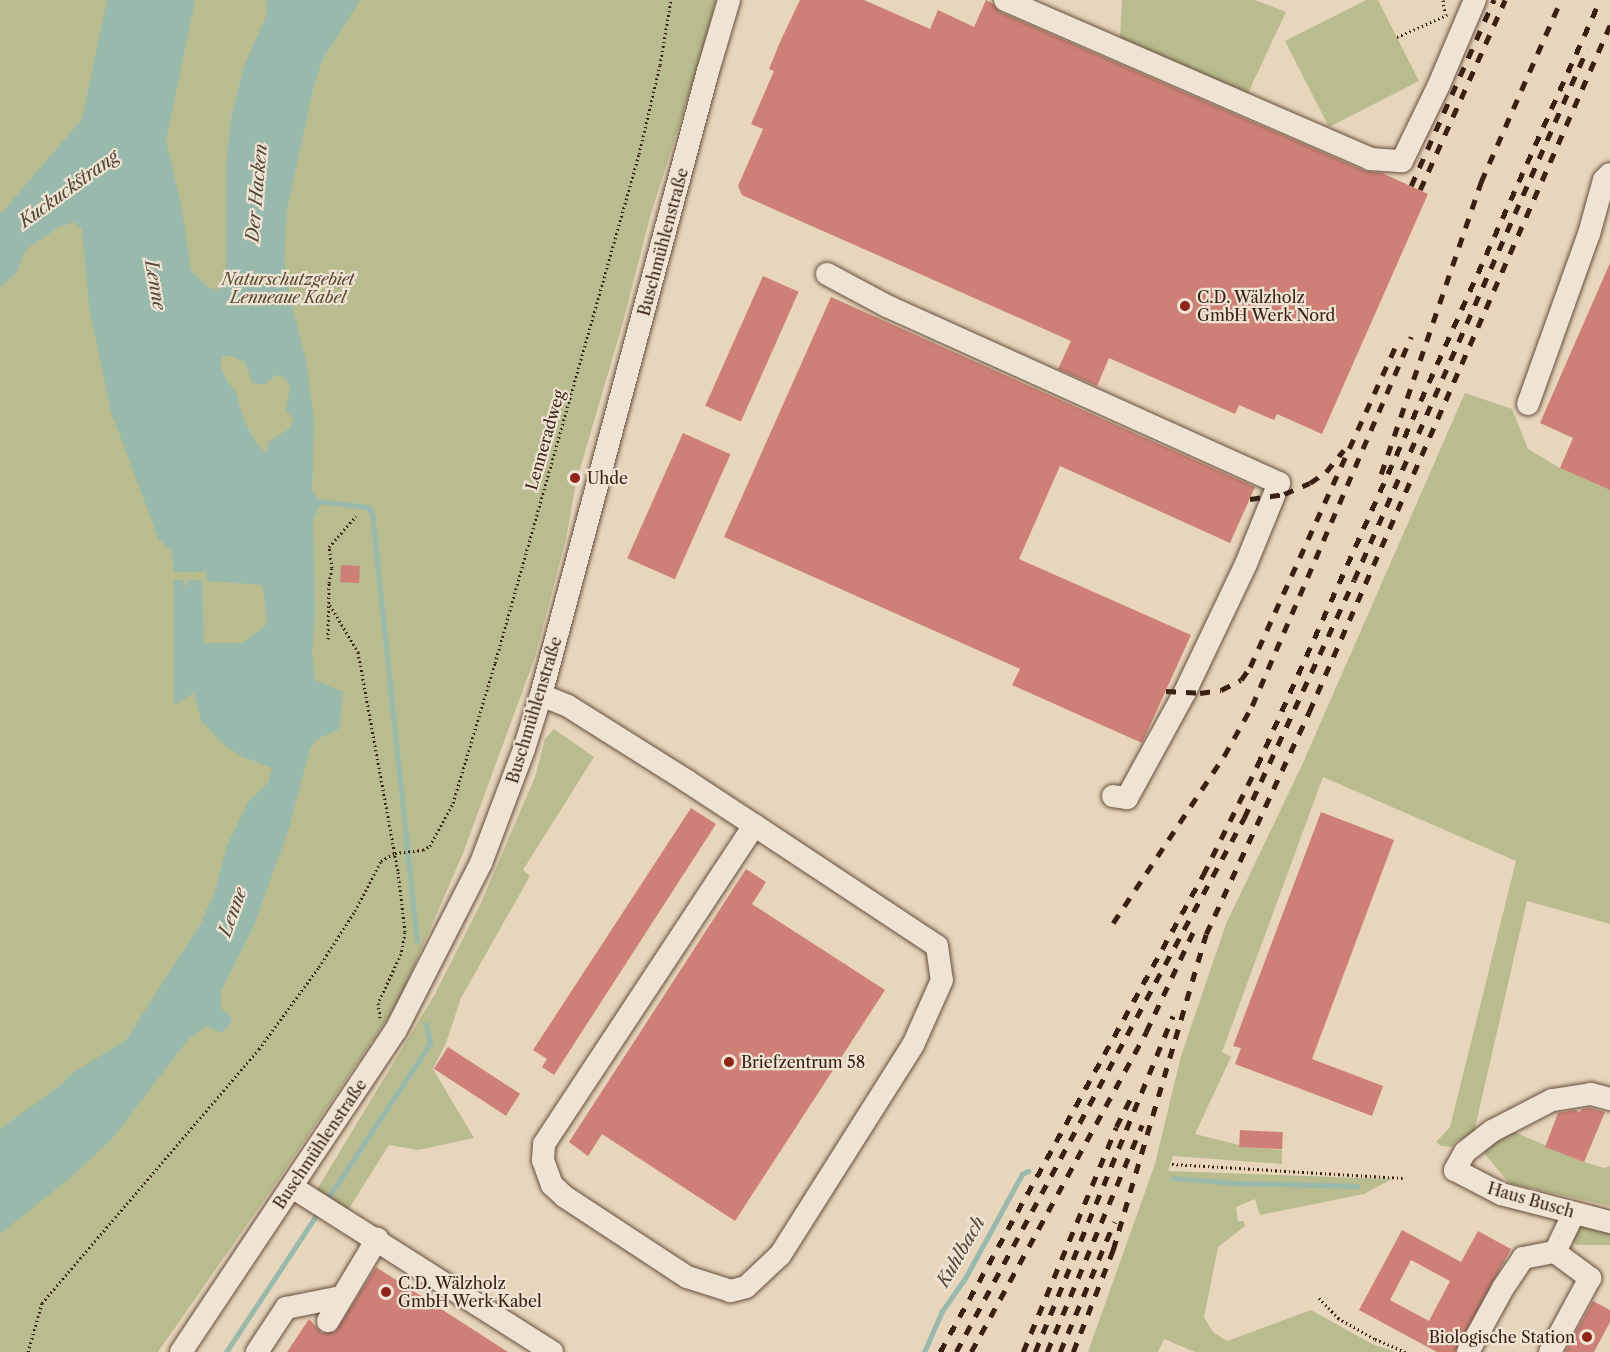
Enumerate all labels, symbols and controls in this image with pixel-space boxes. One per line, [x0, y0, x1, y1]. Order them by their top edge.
water label: Der Hacken [242, 143, 272, 243]
water label: Kuckuckstrang [15, 146, 123, 232]
street label: Buschmühlenstraße [634, 166, 692, 318]
water label: Lenne [140, 258, 170, 312]
park label: Naturschutzgebiet Lenneaue Kabel [222, 269, 354, 307]
place label: C.D. Wälzholz GmbH Werk Nord [1197, 287, 1336, 325]
marker: C.D. Wälzholz GmbH Werk Nord [1178, 299, 1192, 313]
street label: Lenneradweg [522, 388, 568, 492]
place label: Uhde [587, 468, 628, 488]
marker: Uhde [568, 471, 582, 485]
street label: Buschmühlenstraße [503, 634, 565, 786]
water label: Lenne [214, 885, 252, 939]
place label: Briefzentrum 58 [741, 1052, 865, 1072]
marker: Briefzentrum 58 [722, 1055, 736, 1069]
street label: Buschmühlenstraße [269, 1075, 371, 1213]
street label: Haus Busch [1485, 1178, 1577, 1222]
water label: Kuhlbach [932, 1213, 990, 1291]
place label: C.D. Wälzholz GmbH Werk Kabel [398, 1273, 543, 1311]
marker: C.D. Wälzholz GmbH Werk Kabel [379, 1285, 393, 1299]
place label: Biologische Station [1429, 1327, 1575, 1347]
marker: Biologische Station [1580, 1330, 1594, 1344]

